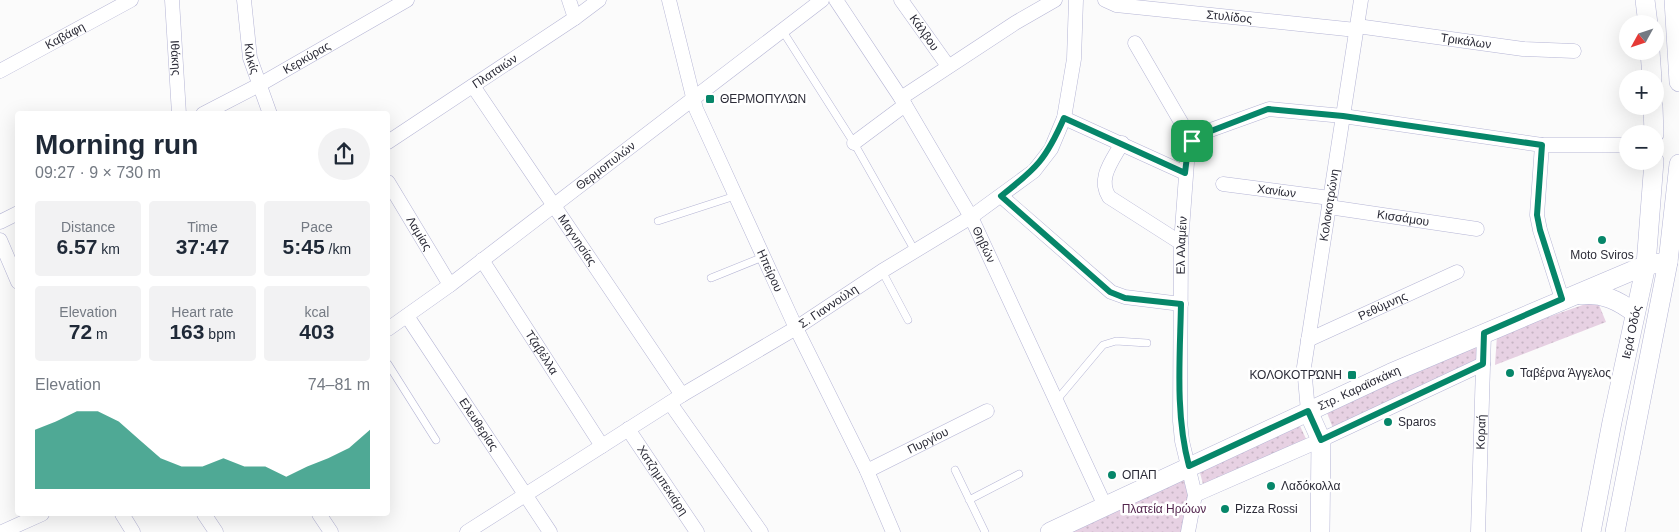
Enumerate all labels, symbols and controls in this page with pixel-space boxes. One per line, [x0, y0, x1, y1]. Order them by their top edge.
street label: Στυλίδος [1206, 7, 1253, 26]
street label: Κάλβου [907, 12, 942, 53]
north arrow [1619, 15, 1664, 60]
map controls [1619, 15, 1664, 170]
street label: Καβάφη [43, 19, 87, 52]
street label: Τρικάλων [1440, 31, 1492, 52]
street label: Κερκύρας [280, 38, 333, 77]
street label: Ιθάκης [167, 40, 184, 76]
street label: Κιλκίς [242, 42, 262, 76]
street label: Πλαταιών [470, 51, 520, 91]
button: + [1619, 70, 1664, 115]
place label: ΘΕΡΜΟΠΥΛΏΝ [720, 92, 806, 106]
marker: ΘΕΡΜΟΠΥΛΏΝ [704, 93, 716, 105]
pin [1171, 120, 1213, 162]
button: − [1619, 125, 1664, 170]
icon: arrive [1178, 127, 1206, 155]
button: share [318, 128, 370, 180]
text: Morning run [35, 129, 198, 160]
street label: Θερμοπυλών [573, 139, 638, 193]
text: 09:27 · 9 × 730 m [35, 164, 161, 181]
street label: Κολοκοτρώνη [1317, 168, 1342, 242]
street label: Χανίων [1256, 182, 1297, 200]
street label: Κισσάμου [1376, 207, 1430, 229]
street label: Μαγνησίας [555, 212, 599, 268]
street label: Λαμίας [403, 214, 435, 253]
street label: Ελ Αλαμέιν [1174, 216, 1190, 275]
text: Distance [61, 219, 115, 235]
text: Time [187, 219, 218, 235]
text: Pace [301, 219, 333, 235]
street label: Θηβών [969, 224, 998, 265]
marker: Moto Sviros [1596, 234, 1608, 246]
text: 6.57 [56, 235, 97, 258]
text: 37:47 [176, 235, 229, 258]
text: 5:45 [283, 235, 325, 258]
text: km [97, 241, 120, 257]
text: /km [325, 241, 351, 257]
street label: Ηπείρου [754, 247, 786, 294]
place label: Moto Sviros [1570, 248, 1634, 262]
street label: Σ. Γιαννούλη [796, 282, 860, 331]
street label: Ρεθύμνης [1356, 289, 1409, 323]
text: Elevation [59, 304, 117, 320]
text: Heart rate [171, 304, 234, 320]
text: kcal [304, 304, 329, 320]
street label: Ιερά Οδός [1619, 304, 1644, 360]
text: 72 [69, 320, 92, 343]
text: 163 [169, 320, 204, 343]
text: 403 [299, 320, 334, 343]
text: m [92, 326, 108, 342]
text: bpm [204, 326, 236, 342]
street label: Τζαβέλλα [522, 328, 561, 377]
street label: Στρ. Καραϊσκάκη [1316, 363, 1402, 413]
place label: Ταβέρνα Άγγελος [1520, 366, 1611, 380]
marker: Ταβέρνα Άγγελος [1504, 367, 1516, 379]
place label: ΚΟΛΟΚΟΤΡΏΝΗ [1249, 368, 1342, 382]
marker: ΚΟΛΟΚΟΤΡΏΝΗ [1346, 369, 1358, 381]
text: Elevation [35, 376, 101, 393]
text: 74–81 m [308, 376, 370, 393]
street label: Ελευθερίας [456, 395, 501, 454]
street label: Κοραή [1473, 414, 1489, 450]
place label: Sparos [1398, 415, 1436, 429]
marker: Sparos [1382, 416, 1394, 428]
street label: Πυργίου [905, 424, 951, 457]
street label: Χατζημπεκιάρη [634, 443, 691, 518]
place label: ΟΠΑΠ [1122, 468, 1157, 482]
marker: ΟΠΑΠ [1106, 469, 1118, 481]
place label: Λαδόκολλα [1281, 479, 1340, 493]
marker: Λαδόκολλα [1265, 480, 1277, 492]
park label: Πλατεία Ηρώων [1122, 502, 1206, 516]
place label: Pizza Rossi [1235, 502, 1298, 516]
marker: Pizza Rossi [1219, 503, 1231, 515]

